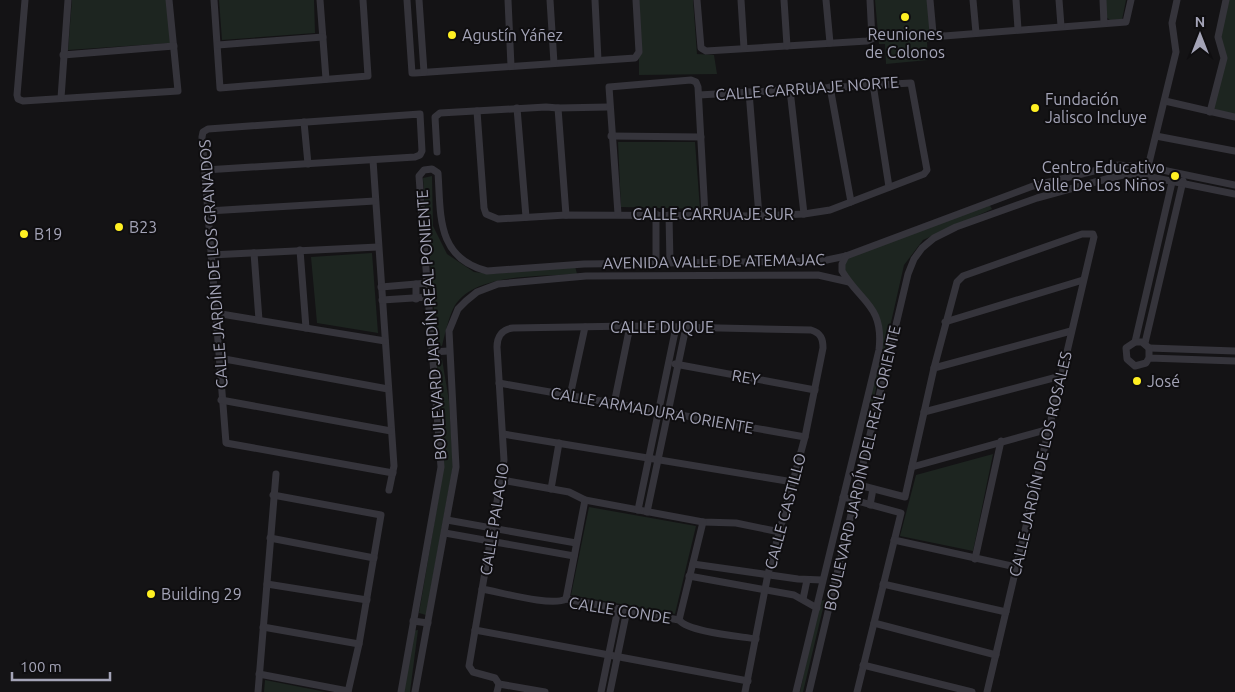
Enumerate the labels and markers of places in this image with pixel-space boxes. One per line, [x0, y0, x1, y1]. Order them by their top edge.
marker: Reuniones de Colonos [899, 11, 911, 23]
place label: Reuniones de Colonos [865, 25, 945, 61]
place label: Agustín Yáñez [462, 26, 563, 44]
marker: Agustín Yáñez [446, 29, 458, 41]
place label: Fundación Jalisco Incluye [1045, 90, 1147, 126]
marker: Fundación Jalisco Incluye [1029, 102, 1041, 114]
place label: Centro Educativo Valle De Los Niños [1033, 158, 1165, 194]
marker: Centro Educativo Valle De Los Niños [1169, 170, 1181, 182]
place label: B23 [129, 218, 157, 236]
marker: B23 [113, 221, 125, 233]
place label: B19 [34, 225, 62, 243]
marker: B19 [18, 228, 30, 240]
place label: José [1147, 372, 1180, 390]
marker: José [1131, 375, 1143, 387]
place label: Building 29 [161, 585, 242, 603]
marker: Building 29 [145, 588, 157, 600]

